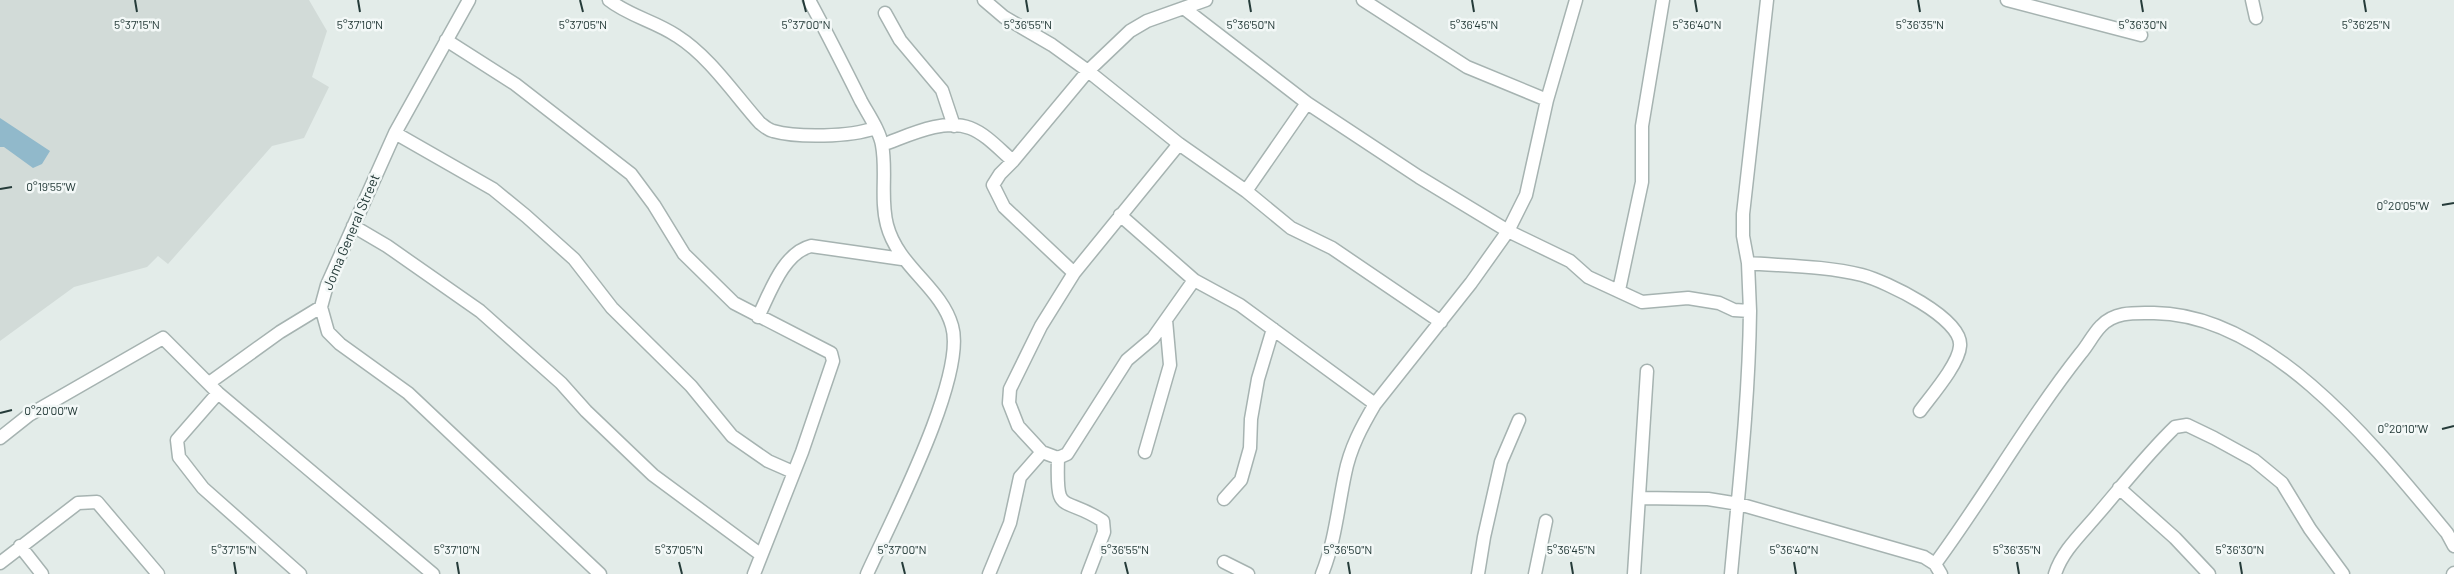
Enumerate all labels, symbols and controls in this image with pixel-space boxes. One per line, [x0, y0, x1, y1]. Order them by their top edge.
text: 5°37'15"N [114, 17, 160, 31]
text: 5°37'10"N [337, 17, 383, 31]
text: 5°37'05"N [559, 17, 607, 31]
text: 5°37'00"N [781, 17, 831, 31]
text: 5°36'55"N [1004, 17, 1052, 31]
text: 5°36'50"N [1227, 17, 1275, 31]
text: 5°36'45"N [1450, 17, 1498, 31]
text: 5°36'40"N [1672, 17, 1722, 31]
text: 5°36'35"N [1896, 17, 1944, 31]
text: 5°36'30"N [2119, 17, 2167, 31]
text: 5°36'25"N [2342, 17, 2390, 31]
street label: Joma General Street [318, 171, 383, 292]
text: 0°19'55"W [26, 179, 76, 193]
text: 0°20'05"W [2377, 198, 2430, 212]
text: 0°20'00"W [24, 403, 78, 417]
text: 0°20'10"W [2378, 421, 2429, 435]
text: 5°37'15"N [211, 542, 257, 556]
text: 5°37'10"N [434, 542, 480, 556]
text: 5°37'05"N [655, 542, 703, 556]
text: 5°37'00"N [877, 542, 927, 556]
text: 5°36'55"N [1101, 542, 1149, 556]
text: 5°36'50"N [1324, 542, 1372, 556]
text: 5°36'45"N [1547, 542, 1595, 556]
text: 5°36'40"N [1769, 542, 1819, 556]
text: 5°36'35"N [1993, 542, 2041, 556]
text: 5°36'30"N [2216, 542, 2264, 556]

